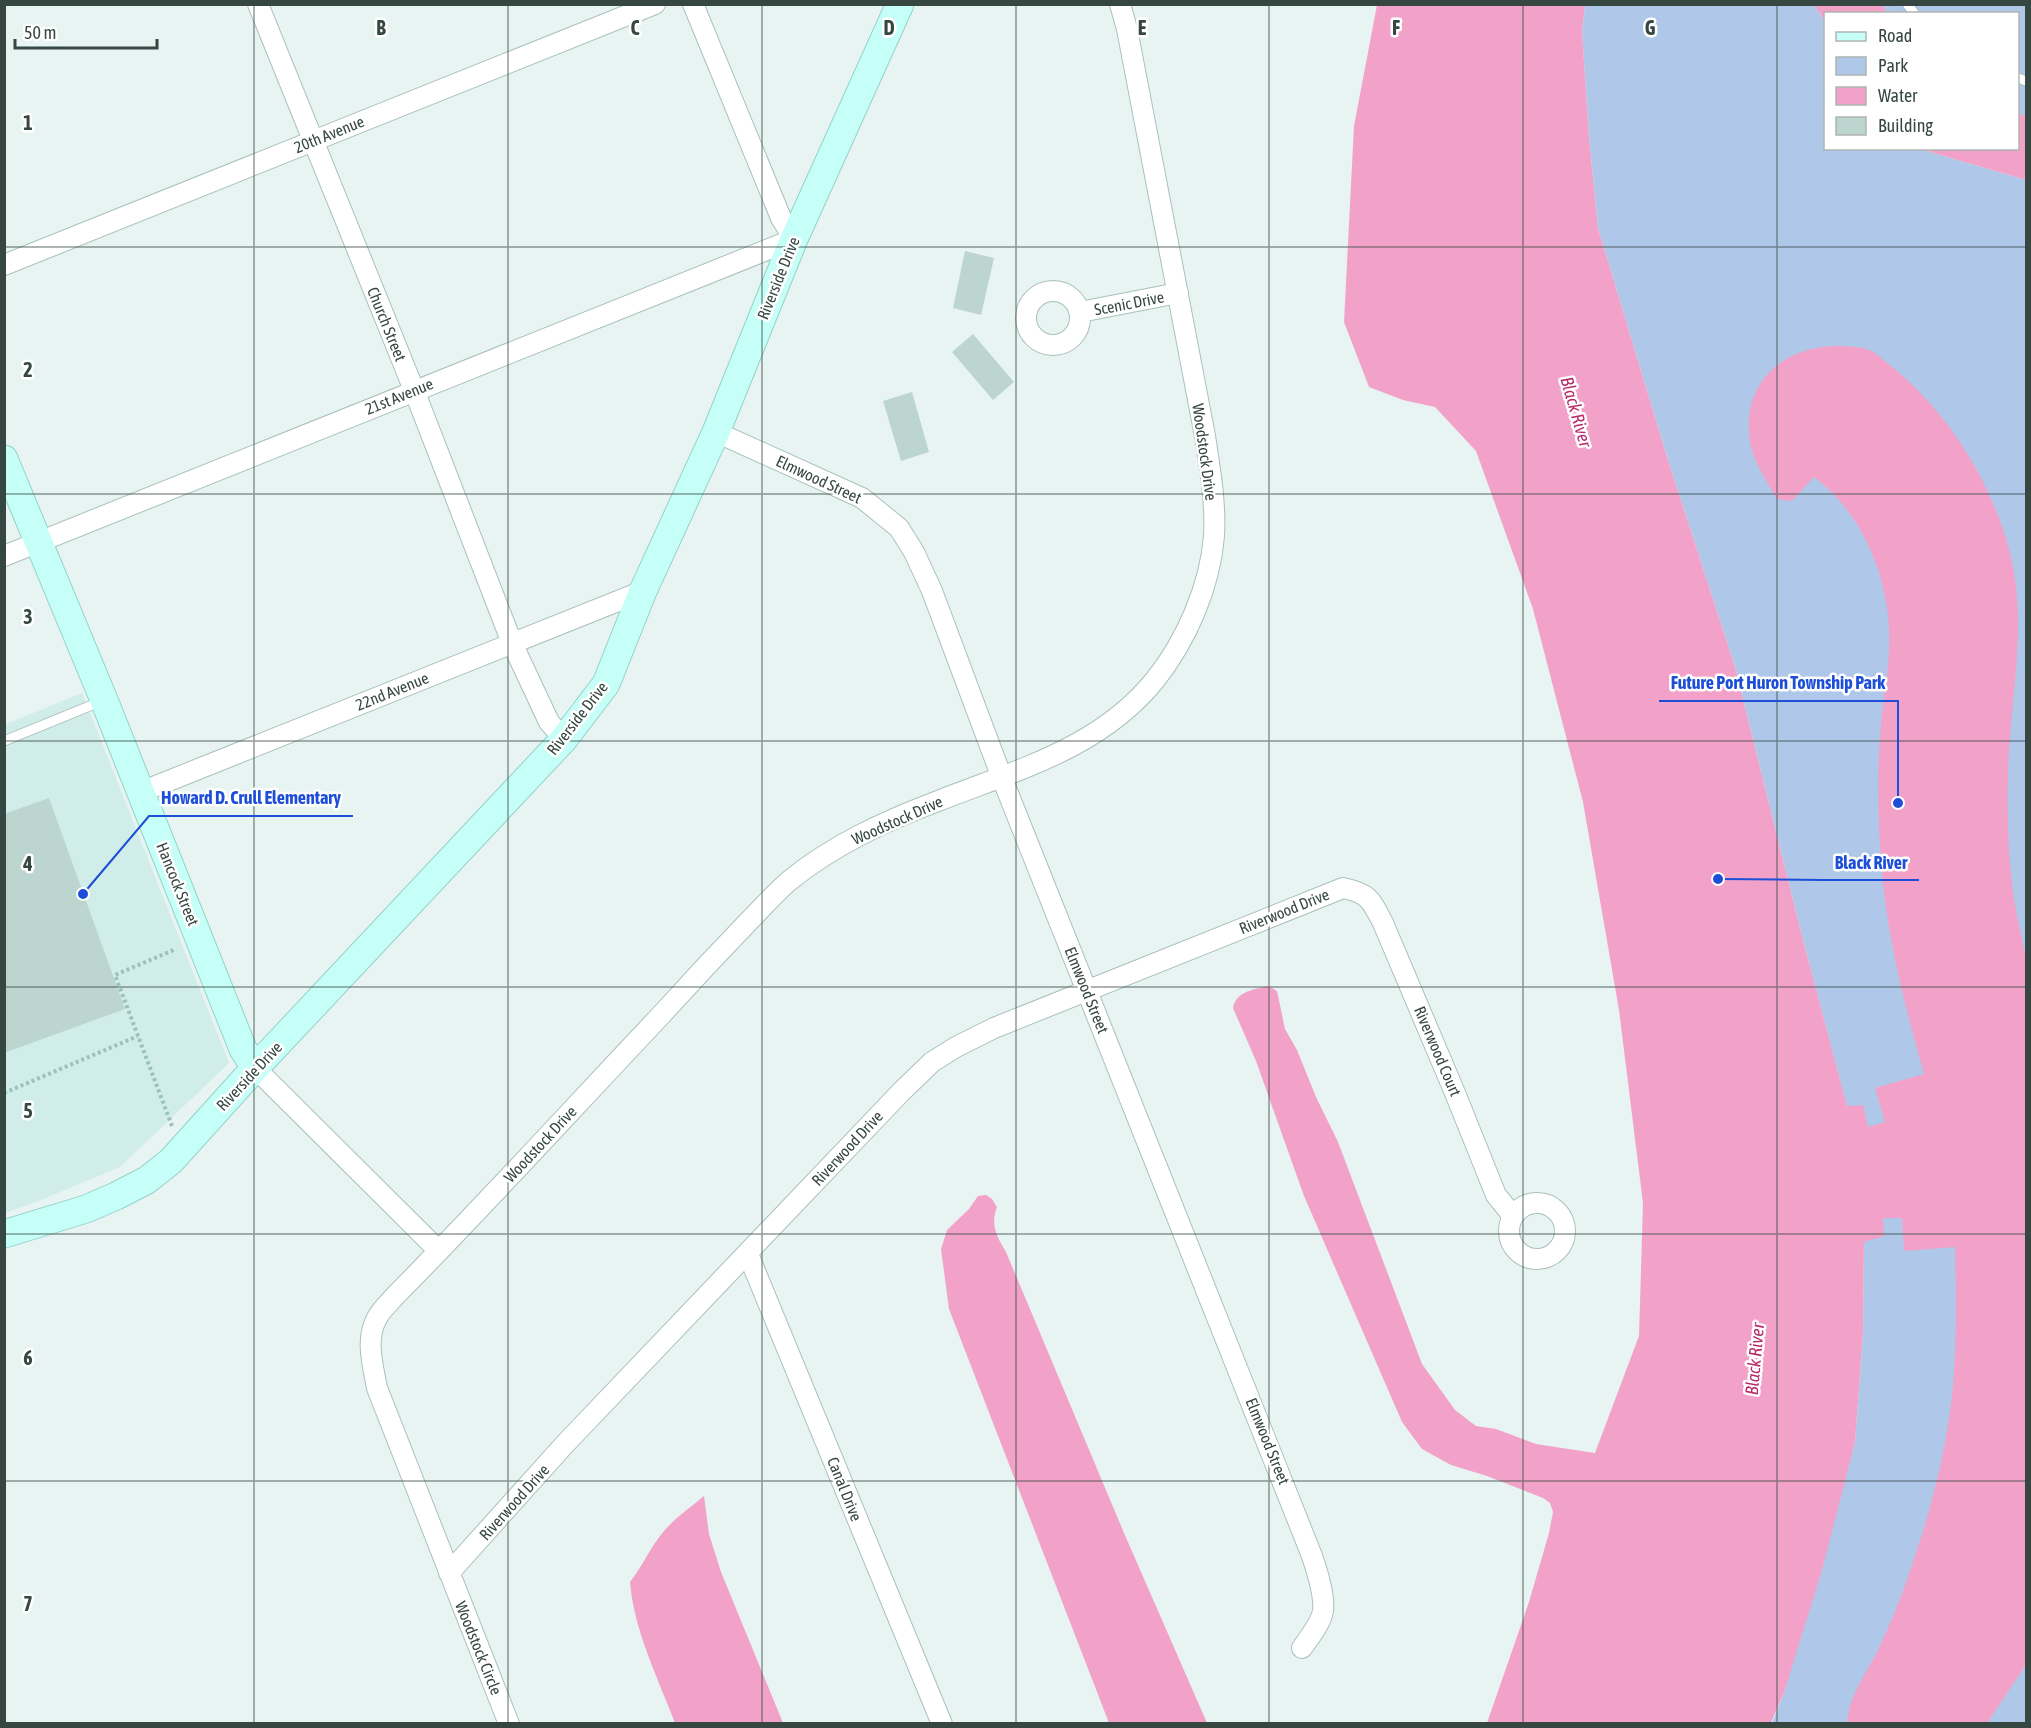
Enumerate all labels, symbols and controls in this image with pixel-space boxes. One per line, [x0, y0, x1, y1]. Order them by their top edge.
scale bar [15, 12, 158, 50]
legend [1824, 12, 2019, 150]
text: B [376, 16, 386, 39]
text: C [631, 16, 640, 39]
text: D [883, 16, 895, 39]
text: E [1138, 16, 1147, 39]
text: F [1392, 16, 1400, 39]
text: G [1645, 16, 1656, 39]
text: 50 m [24, 22, 56, 43]
text: Road [1878, 25, 1912, 46]
text: Park [1878, 55, 1908, 76]
text: Water [1878, 85, 1918, 106]
text: 1 [23, 111, 33, 134]
street label: 20th Avenue [291, 112, 367, 156]
text: Building [1878, 115, 1933, 136]
street label: Riverside Drive [753, 234, 803, 322]
street label: Church Street [364, 284, 410, 364]
street label: Scenic Drive [1093, 287, 1165, 319]
text: 2 [23, 358, 33, 381]
street label: 21st Avenue [362, 374, 436, 418]
water label: Black River [1556, 374, 1597, 450]
street label: Woodstock Drive [1189, 402, 1221, 502]
street label: Elmwood Street [774, 451, 865, 507]
text: 3 [23, 605, 33, 628]
callout: Future Port Huron Township Park [1659, 665, 1898, 701]
street label: 22nd Avenue [353, 668, 431, 714]
text: Future Port Huron Township Park [1671, 672, 1886, 693]
street label: Riverside Drive [543, 678, 611, 758]
callout: Howard D. Crull Elementary [149, 780, 353, 816]
text: Howard D. Crull Elementary [161, 787, 342, 808]
street label: Woodstock Drive [849, 792, 945, 848]
street label: Hancock Street [153, 840, 203, 929]
callout: Black River [1822, 844, 1919, 880]
text: 4 [22, 852, 33, 875]
text: Black River [1835, 852, 1908, 873]
street label: Riverwood Drive [1236, 885, 1332, 937]
street label: Elmwood Street [1061, 944, 1113, 1036]
street label: Riverwood Court [1411, 1003, 1465, 1099]
street label: Riverside Drive [213, 1038, 285, 1114]
text: 5 [23, 1099, 33, 1122]
street label: Woodstock Drive [500, 1102, 580, 1186]
street label: Riverwood Drive [808, 1107, 886, 1189]
water label: Black River [1741, 1321, 1768, 1396]
text: 6 [23, 1346, 33, 1369]
street label: Elmwood Street [1242, 1395, 1294, 1487]
street label: Canal Drive [824, 1454, 866, 1524]
street label: Riverwood Drive [475, 1461, 553, 1543]
text: 7 [23, 1592, 33, 1615]
street label: Woodstock Circle [452, 1599, 506, 1697]

